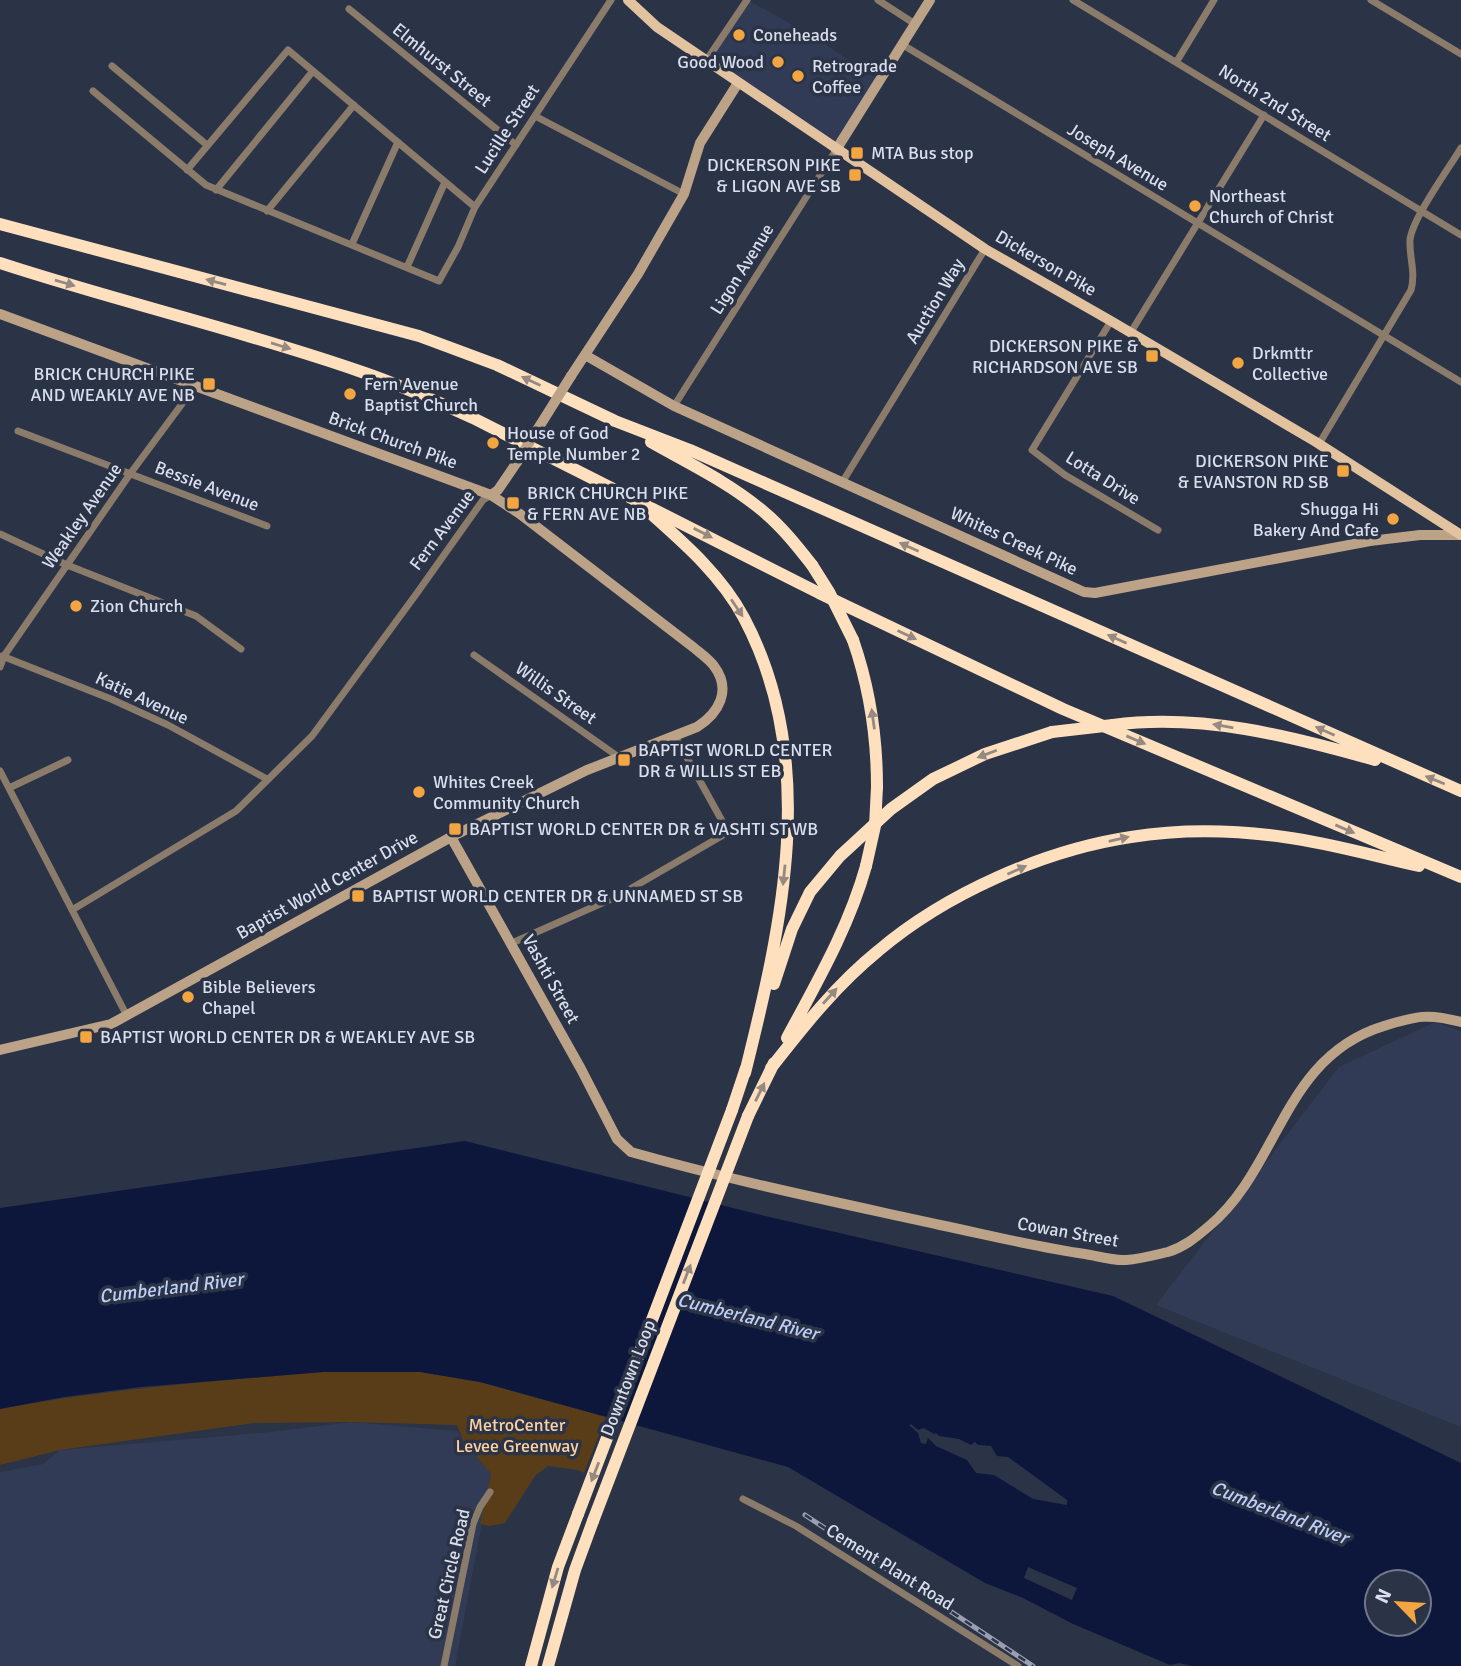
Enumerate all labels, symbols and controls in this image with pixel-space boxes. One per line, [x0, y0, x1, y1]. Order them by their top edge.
street label: Elmhurst Street [388, 18, 496, 112]
place label: Coneheads [753, 24, 837, 46]
marker: Coneheads [731, 27, 747, 43]
place label: Good Wood [677, 51, 764, 73]
marker: Good Wood [770, 54, 786, 70]
place label: Retrograde Coffee [812, 55, 897, 98]
street label: North 2nd Street [1215, 60, 1335, 146]
marker: Retrograde Coffee [790, 68, 806, 84]
street label: Lucille Street [470, 80, 544, 178]
street label: Joseph Avenue [1064, 118, 1172, 196]
place label: MTA Bus stop [871, 142, 973, 164]
marker: MTA Bus stop [849, 145, 865, 161]
place label: DICKERSON PIKE & LIGON AVE SB [707, 154, 841, 197]
marker: DICKERSON PIKE & LIGON AVE SB [847, 167, 863, 183]
place label: Northeast Church of Christ [1209, 185, 1334, 228]
marker: Northeast Church of Christ [1187, 198, 1203, 214]
street label: Ligon Avenue [705, 220, 779, 318]
street label: Dickerson Pike [992, 225, 1100, 301]
street label: Auction Way [901, 254, 969, 348]
one-way arrow [205, 276, 226, 286]
one-way arrow [55, 278, 76, 288]
place label: DICKERSON PIKE & RICHARDSON AVE SB [972, 335, 1138, 378]
one-way arrow [271, 342, 292, 352]
place label: Drkmttr Collective [1252, 342, 1328, 385]
marker: DICKERSON PIKE & RICHARDSON AVE SB [1144, 348, 1160, 364]
marker: Drkmttr Collective [1230, 355, 1246, 371]
place label: BRICK CHURCH PIKE AND WEAKLY AVE NB [31, 363, 195, 406]
place label: Fern Avenue Baptist Church [364, 373, 478, 416]
one-way arrow [521, 375, 541, 387]
marker: BRICK CHURCH PIKE AND WEAKLY AVE NB [201, 376, 217, 392]
marker: Fern Avenue Baptist Church [342, 386, 358, 402]
street label: Brick Church Pike [325, 406, 461, 474]
place label: House of God Temple Number 2 [507, 422, 641, 465]
marker: House of God Temple Number 2 [485, 435, 501, 451]
street label: Lotta Drive [1062, 446, 1144, 510]
place label: DICKERSON PIKE & EVANSTON RD SB [1178, 450, 1329, 493]
street label: Bessie Avenue [152, 456, 262, 516]
street label: Weakley Avenue [37, 459, 127, 573]
marker: DICKERSON PIKE & EVANSTON RD SB [1335, 463, 1351, 479]
place label: BRICK CHURCH PIKE & FERN AVE NB [527, 482, 689, 525]
street label: Fern Avenue [405, 486, 479, 574]
marker: BRICK CHURCH PIKE & FERN AVE NB [505, 495, 521, 511]
place label: Shugga Hi Bakery And Cafe [1253, 498, 1379, 541]
street label: Whites Creek Pike [947, 502, 1081, 580]
marker: Shugga Hi Bakery And Cafe [1385, 511, 1401, 527]
one-way arrow [693, 528, 713, 539]
one-way arrow [899, 541, 919, 553]
place label: Zion Church [90, 595, 183, 617]
marker: Zion Church [68, 598, 84, 614]
one-way arrow [731, 598, 744, 618]
one-way arrow [896, 630, 917, 641]
one-way arrow [1107, 633, 1127, 645]
street label: Willis Street [511, 657, 601, 729]
street label: Katie Avenue [92, 667, 192, 729]
one-way arrow [867, 708, 878, 730]
one-way arrow [1212, 721, 1234, 732]
one-way arrow [1315, 725, 1335, 737]
one-way arrow [1125, 735, 1146, 746]
place label: BAPTIST WORLD CENTER DR & WILLIS ST EB [638, 739, 833, 782]
one-way arrow [977, 749, 998, 760]
marker: BAPTIST WORLD CENTER DR & WILLIS ST EB [616, 752, 632, 768]
place label: Whites Creek Community Church [433, 771, 580, 814]
one-way arrow [1424, 775, 1445, 786]
marker: Whites Creek Community Church [411, 784, 427, 800]
place label: BAPTIST WORLD CENTER DR & VASHTI ST WB [469, 818, 818, 840]
marker: BAPTIST WORLD CENTER DR & VASHTI ST WB [447, 821, 463, 837]
one-way arrow [1335, 823, 1356, 834]
street label: Baptist World Center Drive [233, 826, 421, 944]
one-way arrow [1108, 834, 1130, 845]
one-way arrow [779, 864, 790, 886]
one-way arrow [1006, 864, 1027, 875]
place label: BAPTIST WORLD CENTER DR & UNNAMED ST SB [372, 885, 743, 907]
marker: BAPTIST WORLD CENTER DR & UNNAMED ST SB [350, 888, 366, 904]
street label: Vashti Street [517, 931, 585, 1027]
place label: Bible Believers Chapel [202, 976, 316, 1019]
one-way arrow [822, 988, 837, 1005]
marker: Bible Believers Chapel [180, 989, 196, 1005]
place label: BAPTIST WORLD CENTER DR & WEAKLEY AVE SB [100, 1026, 475, 1048]
marker: BAPTIST WORLD CENTER DR & WEAKLEY AVE SB [78, 1029, 94, 1045]
one-way arrow [754, 1082, 765, 1102]
street label: Cowan Street [1016, 1212, 1120, 1252]
one-way arrow [681, 1263, 692, 1284]
water label: Cumberland River [98, 1267, 247, 1309]
water label: Cumberland River [675, 1288, 824, 1347]
street label: Downtown Loop [596, 1317, 660, 1439]
park label: MetroCenter Levee Greenway [455, 1414, 579, 1457]
one-way arrow [589, 1461, 600, 1482]
water label: Cumberland River [1208, 1476, 1354, 1551]
street label: Great Circle Road [423, 1507, 475, 1641]
street label: Cement Plant Road [822, 1519, 958, 1615]
one-way arrow [550, 1568, 560, 1589]
north arrow [1363, 1568, 1433, 1638]
text: N [1370, 1585, 1397, 1607]

